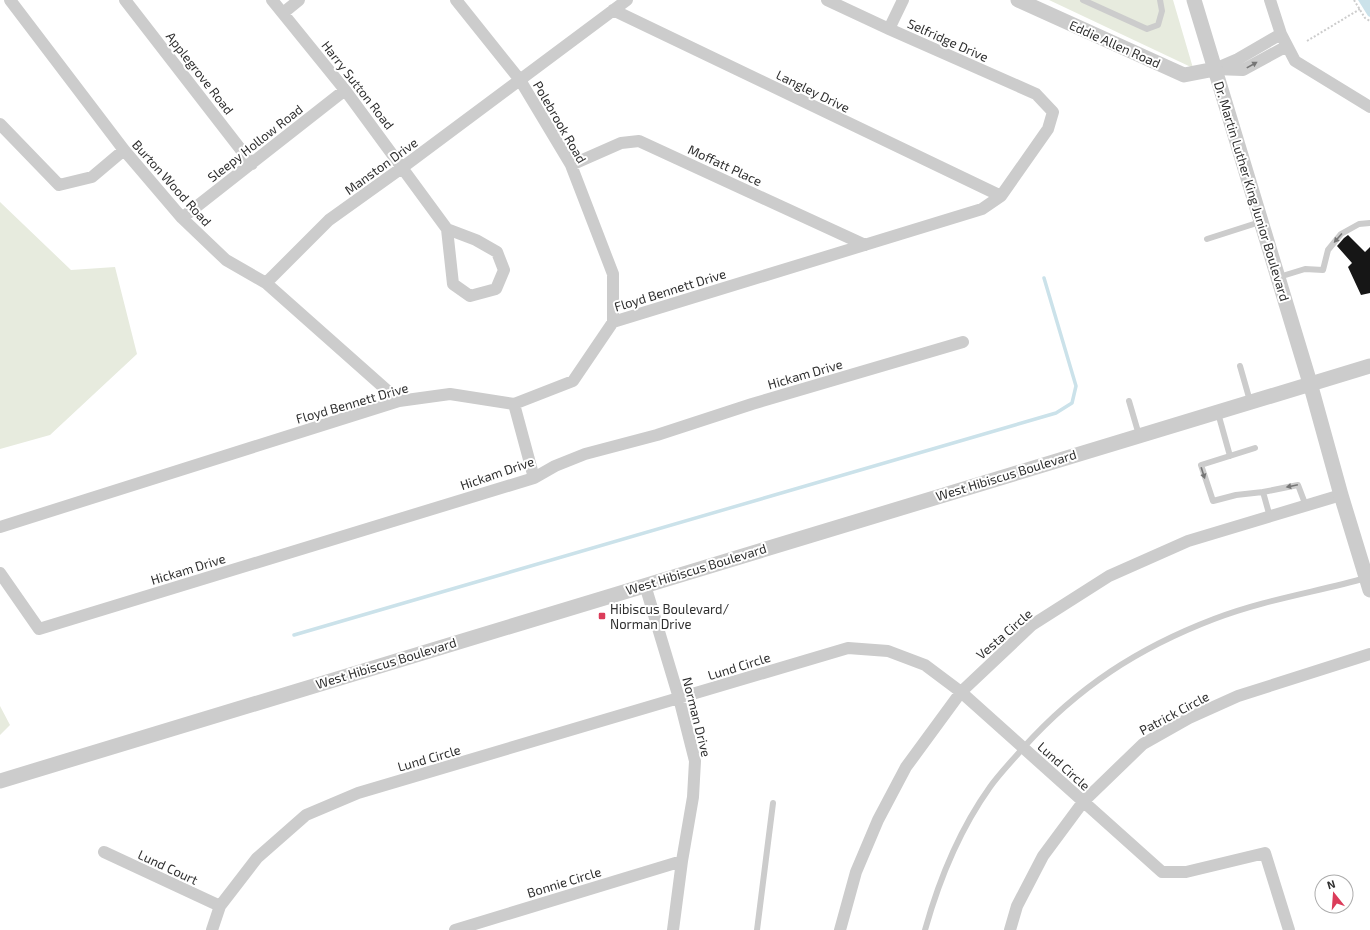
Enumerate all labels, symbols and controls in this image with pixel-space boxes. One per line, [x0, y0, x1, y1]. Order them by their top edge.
street label: Selfridge Drive [905, 15, 991, 65]
street label: Eddie Allen Road [1067, 17, 1163, 71]
street label: Applegrove Road [163, 29, 237, 117]
street label: Harry Sutton Road [318, 37, 398, 133]
one-way arrow [1247, 62, 1258, 69]
street label: Langley Drive [774, 66, 852, 116]
street label: Polebrook Road [530, 78, 590, 166]
street label: Dr. Martin Luther King Junior Boulevard [1211, 79, 1293, 303]
street label: Sleepy Hollow Road [204, 101, 306, 185]
street label: Manston Drive [341, 134, 421, 198]
street label: Burton Wood Road [129, 137, 215, 229]
street label: Moffatt Place [685, 141, 765, 189]
one-way arrow [1334, 233, 1343, 243]
street label: Floyd Bennett Drive [612, 265, 728, 315]
street label: Hickam Drive [766, 356, 844, 392]
street label: Floyd Bennett Drive [294, 379, 410, 427]
street label: West Hibiscus Boulevard [934, 446, 1078, 504]
street label: Hickam Drive [458, 453, 536, 493]
one-way arrow [1200, 467, 1206, 479]
one-way arrow [1285, 484, 1298, 490]
street label: West Hibiscus Boulevard [624, 540, 768, 598]
street label: Hickam Drive [149, 550, 227, 588]
place label: Hibiscus Boulevard/ Norman Drive [610, 601, 730, 632]
street label: Vesta Circle [973, 605, 1035, 663]
marker: Hibiscus Boulevard/ Norman Drive [597, 611, 607, 621]
street label: West Hibiscus Boulevard [314, 634, 458, 692]
street label: Lund Circle [706, 649, 772, 683]
street label: Norman Drive [679, 675, 715, 759]
street label: Patrick Circle [1136, 688, 1212, 738]
street label: Lund Circle [1035, 738, 1093, 794]
street label: Lund Circle [396, 741, 462, 775]
street label: Lund Court [135, 846, 201, 888]
street label: Bonnie Circle [525, 863, 603, 901]
north arrow [1314, 874, 1354, 914]
text: N [1325, 877, 1337, 891]

